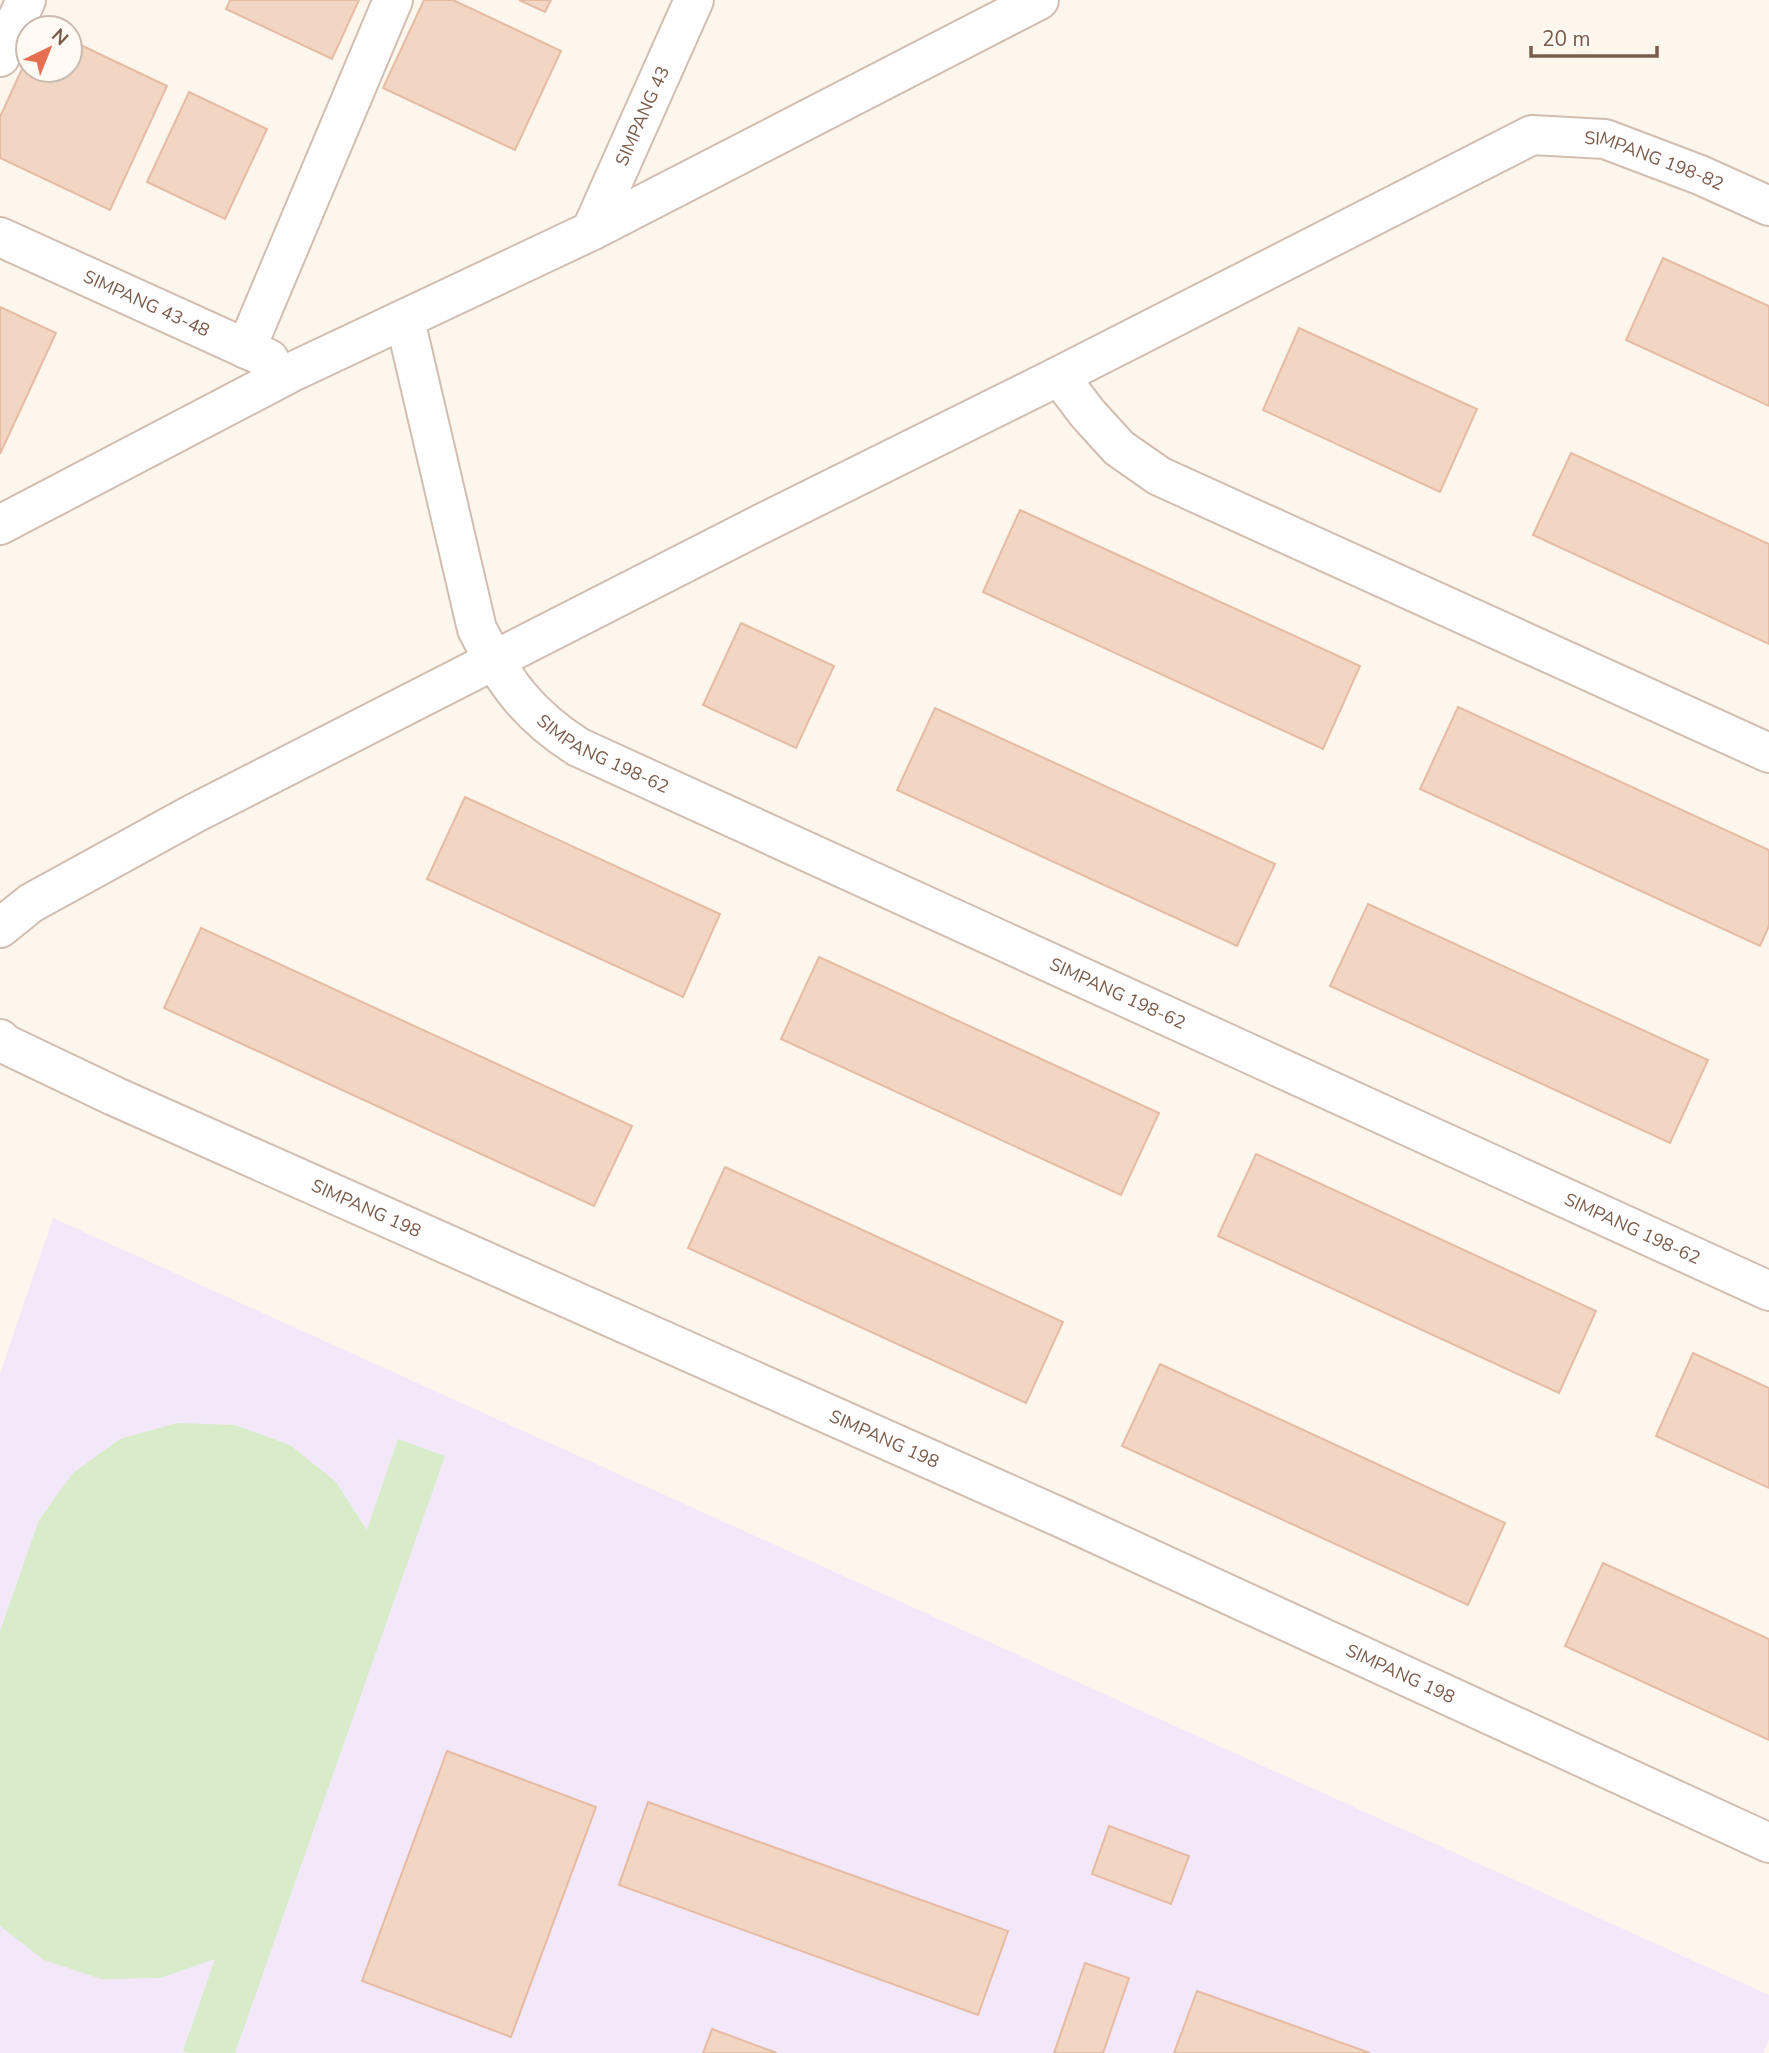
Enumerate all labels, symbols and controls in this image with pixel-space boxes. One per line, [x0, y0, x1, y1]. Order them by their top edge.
north arrow [14, 14, 84, 84]
scale bar [1531, 14, 1657, 58]
text: N [46, 23, 74, 52]
text: 20 m [1542, 25, 1591, 53]
street label: SIMPANG 43 [610, 62, 675, 170]
street label: SIMPANG 198-82 [1584, 126, 1728, 196]
street label: SIMPANG 43-48 [80, 264, 214, 343]
street label: SIMPANG 198-62 [532, 709, 673, 799]
street label: SIMPANG 198-62 [1046, 952, 1189, 1035]
street label: SIMPANG 198 [308, 1173, 425, 1243]
street label: SIMPANG 198-62 [1561, 1187, 1704, 1270]
street label: SIMPANG 198 [826, 1404, 943, 1474]
street label: SIMPANG 198 [1342, 1638, 1459, 1709]

